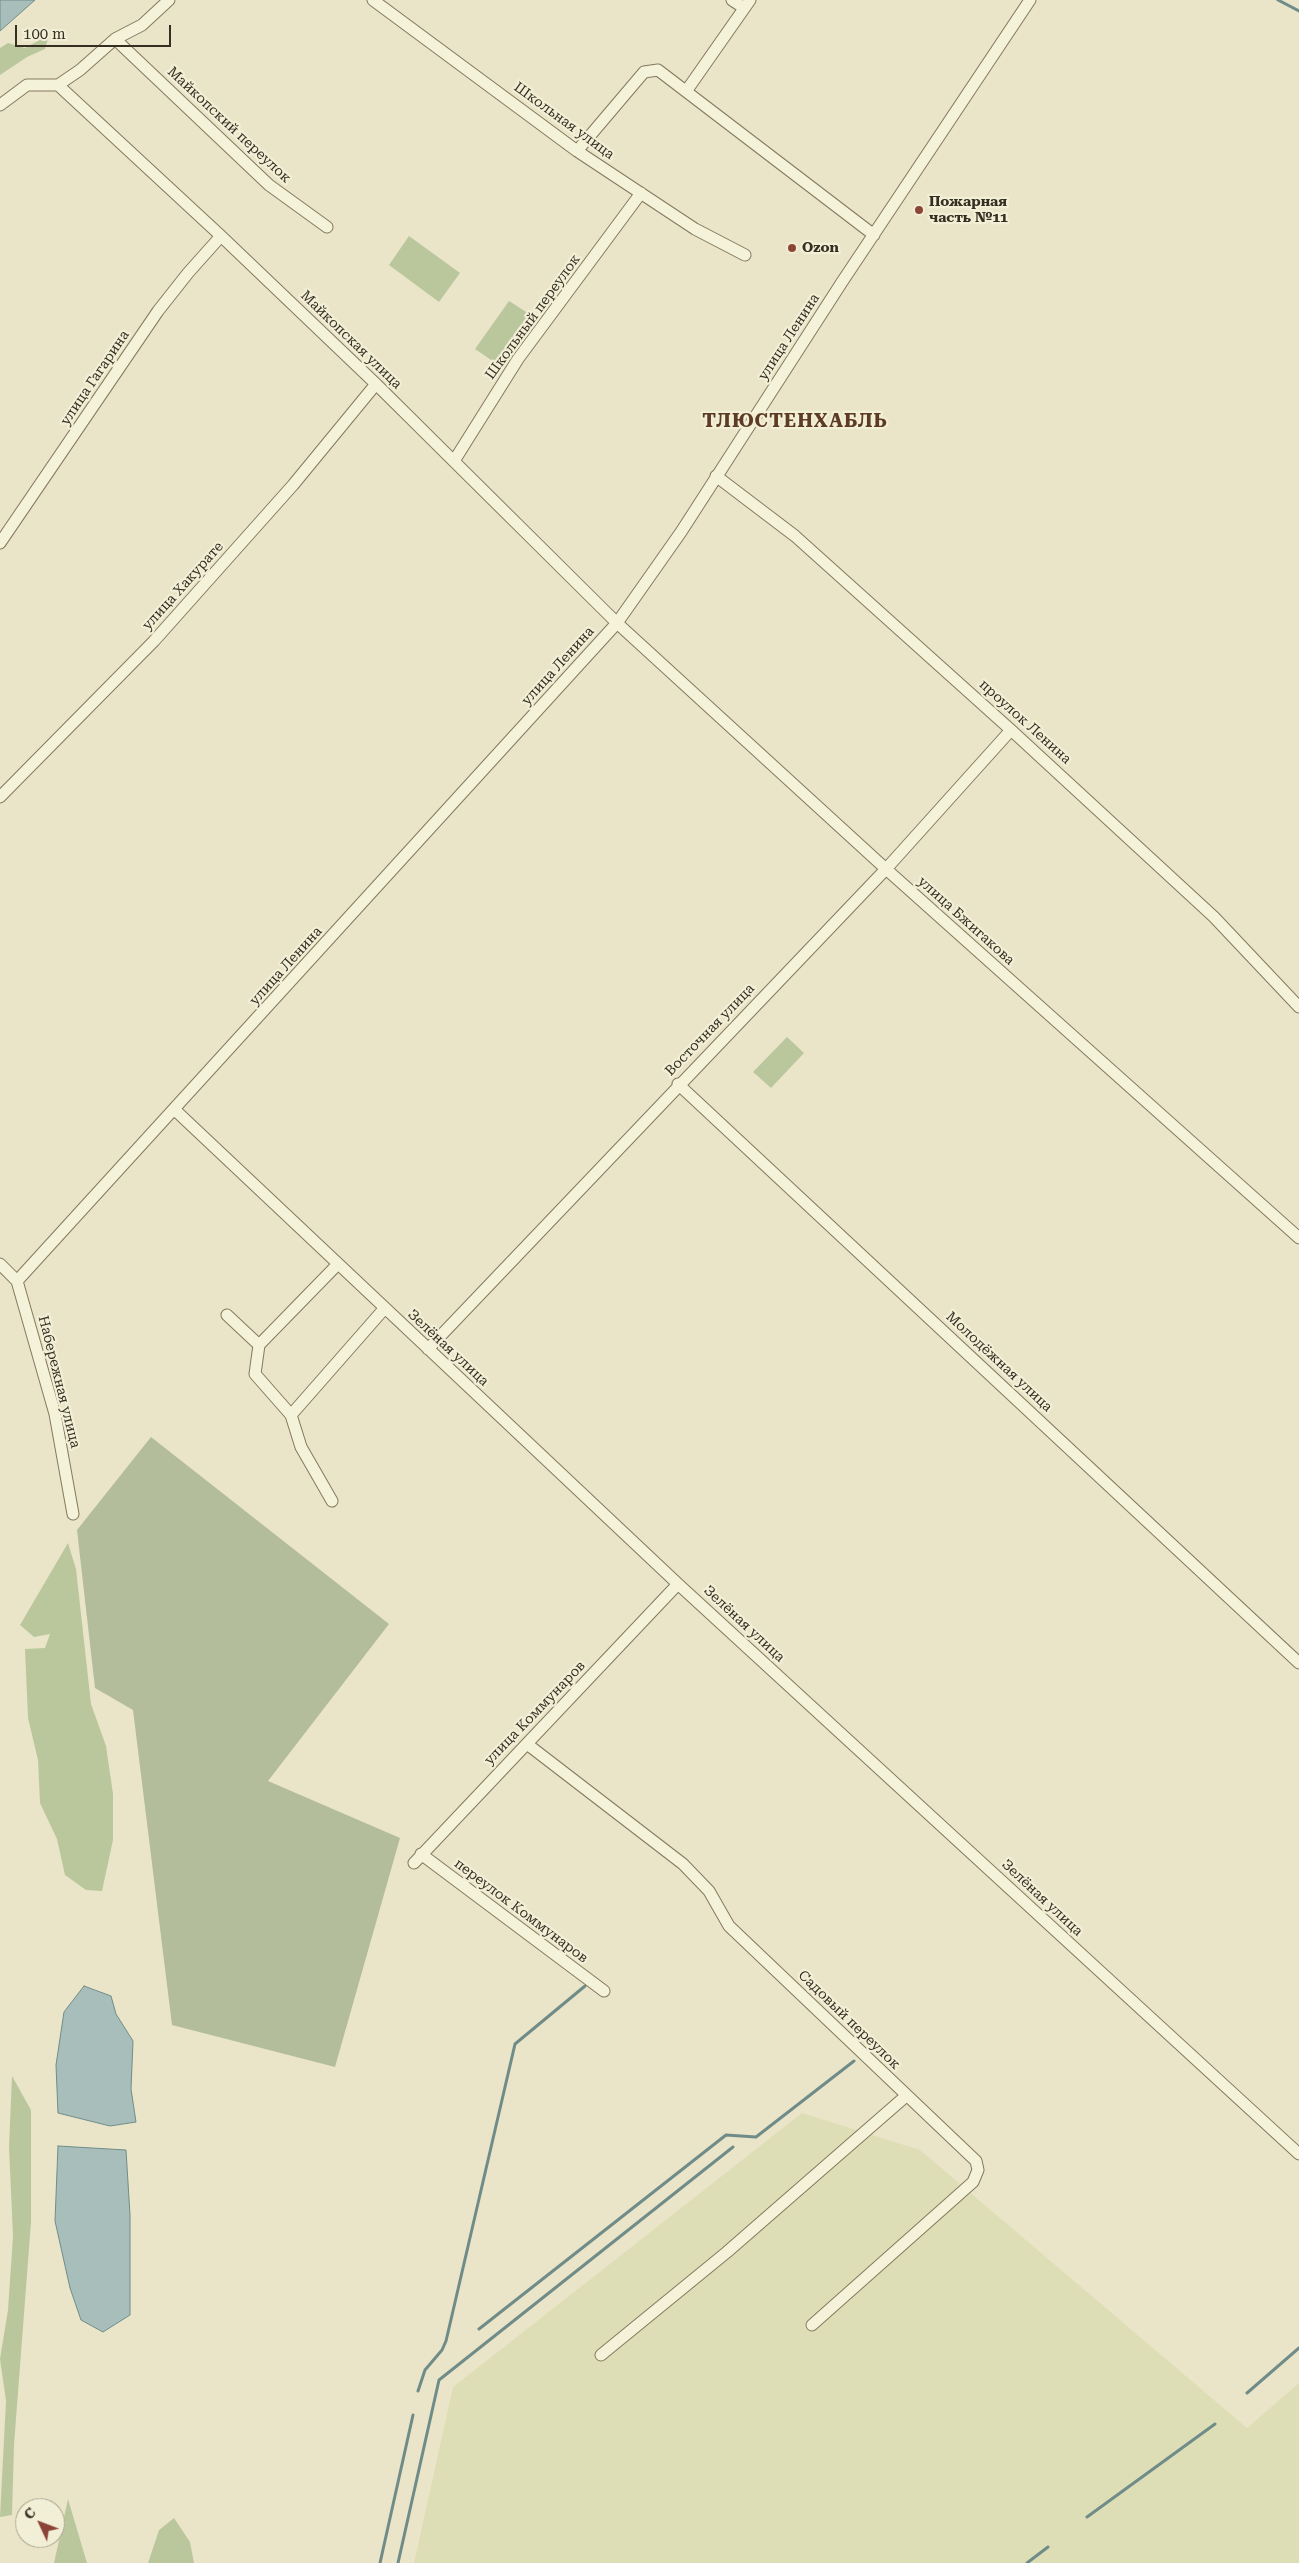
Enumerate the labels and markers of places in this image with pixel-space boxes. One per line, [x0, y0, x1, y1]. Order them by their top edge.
place label: Пожарная часть №11 [929, 194, 1008, 226]
marker: Пожарная часть №11 [913, 204, 925, 216]
place label: Ozon [802, 240, 839, 256]
marker: Ozon [786, 242, 798, 254]

